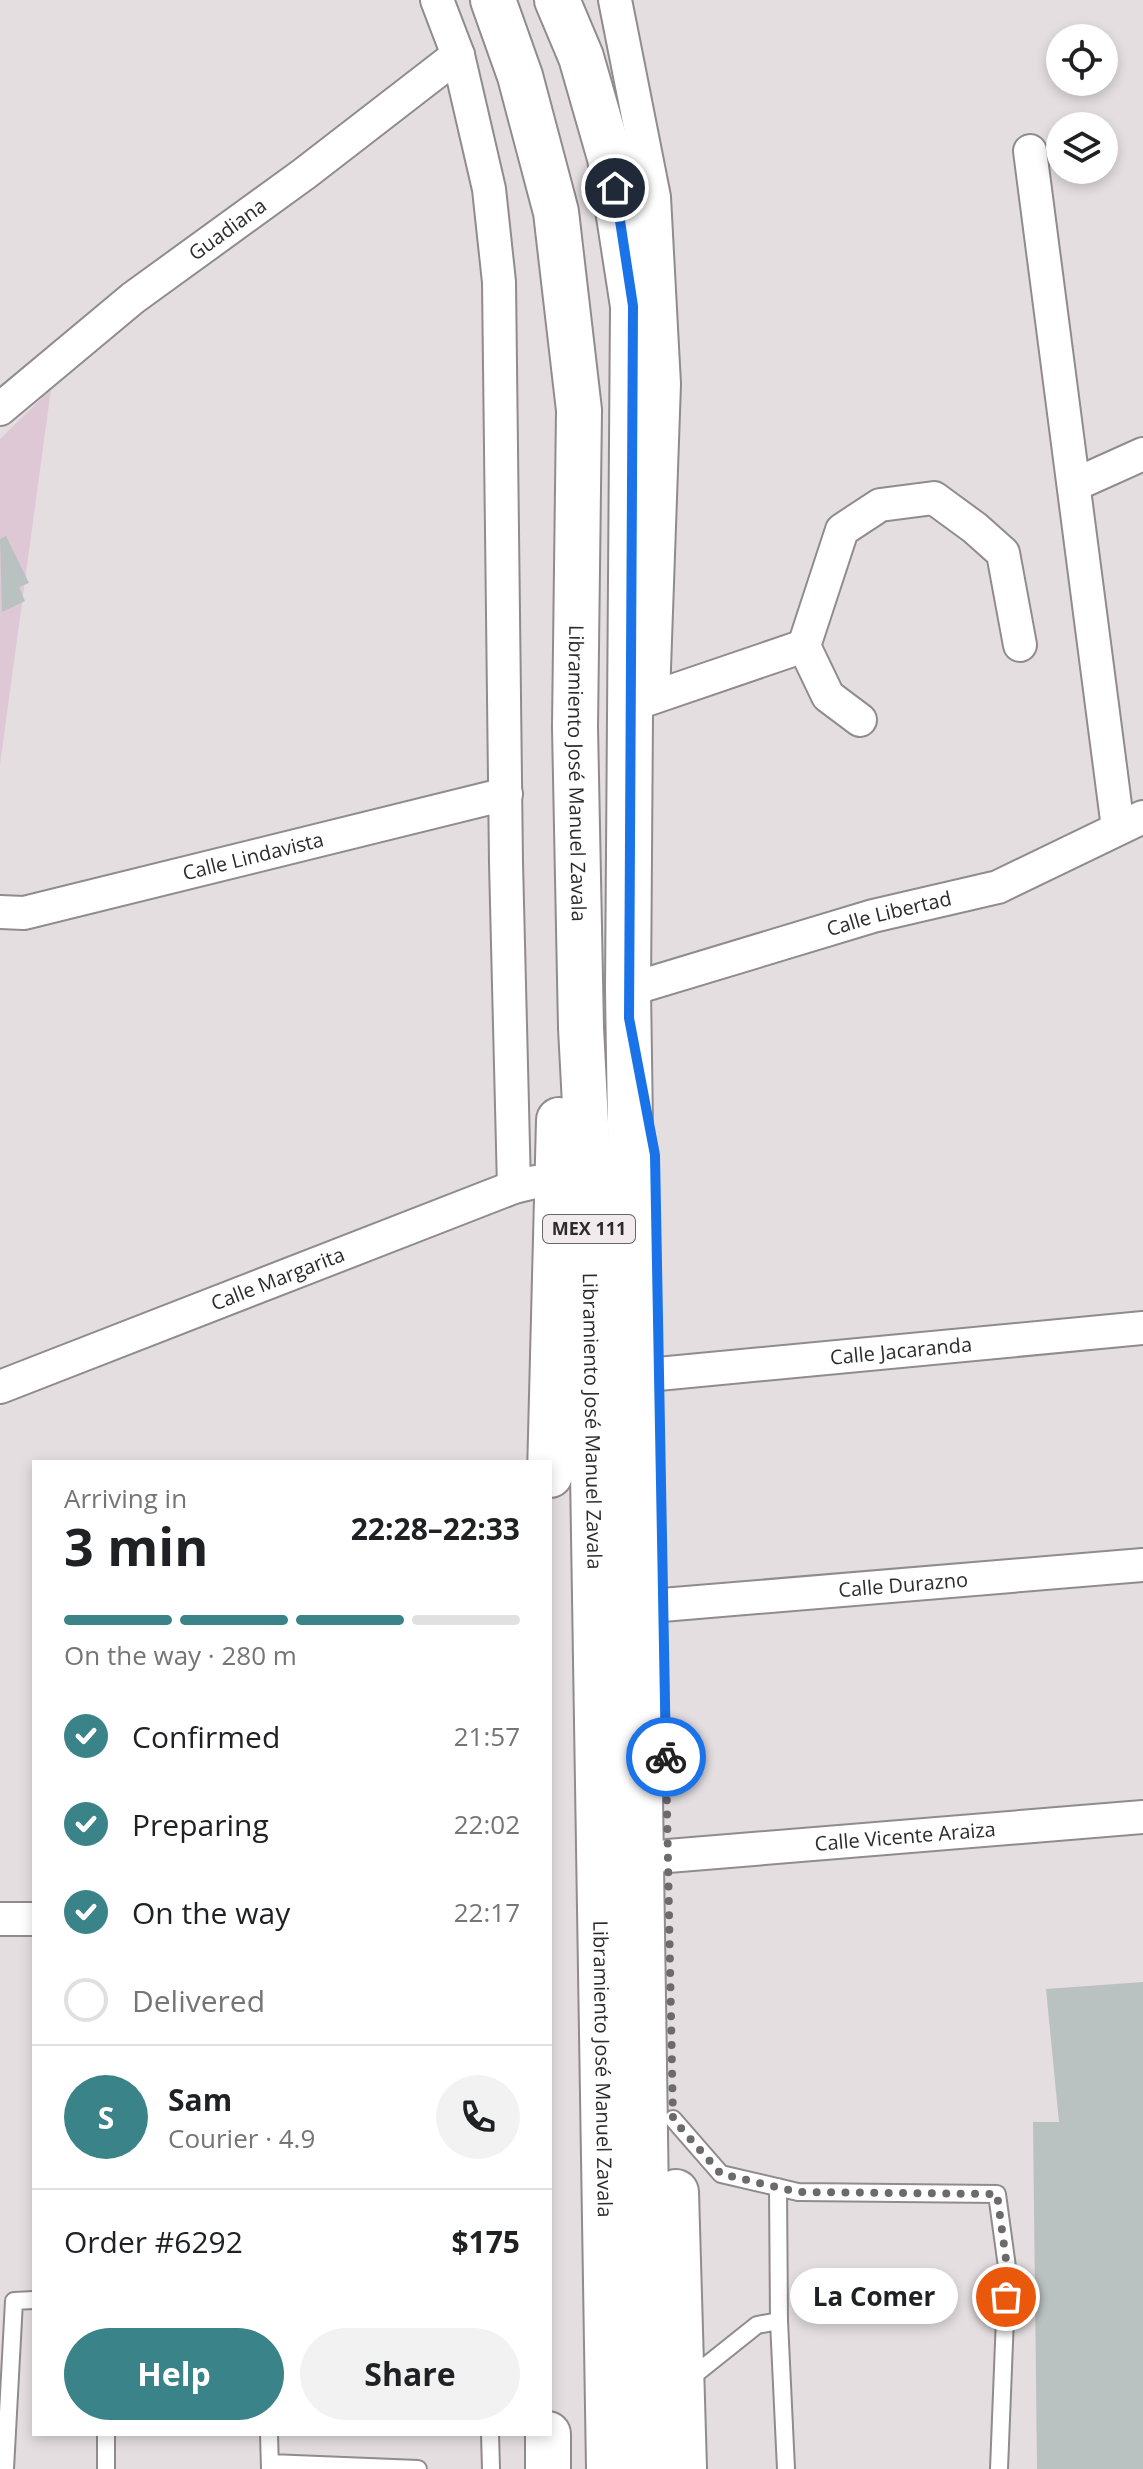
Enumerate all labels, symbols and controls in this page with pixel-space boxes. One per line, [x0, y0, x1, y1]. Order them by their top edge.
map controls [1046, 24, 1118, 184]
button: locate [1046, 24, 1118, 96]
button: layers [1046, 112, 1118, 184]
pin [581, 154, 649, 222]
icon: home [593, 166, 637, 210]
street label: Guadiana [183, 192, 271, 266]
street label: Libramiento José Manuel Zavala [562, 625, 593, 922]
street label: Calle Lindavista [180, 826, 326, 886]
street label: Calle Libertad [823, 884, 954, 942]
road number: MEX 111 [543, 1215, 635, 1243]
street label: Calle Margarita [207, 1240, 348, 1317]
street label: Libramiento José Manuel Zavala [577, 1272, 609, 1570]
street label: Calle Jacaranda [829, 1330, 973, 1371]
text: Arriving in [64, 1480, 187, 1516]
text: 22:28–22:33 [351, 1508, 520, 1549]
text: 3 min [64, 1510, 208, 1581]
street label: Calle Durazno [837, 1566, 969, 1603]
text: On the way · 280 m [64, 1637, 297, 1673]
icon: check [64, 1714, 108, 1758]
text: Confirmed [132, 1716, 280, 1757]
courier [626, 1717, 706, 1797]
text: 21:57 [454, 1718, 520, 1754]
icon: bike [644, 1735, 688, 1779]
icon: check [64, 1802, 108, 1846]
text: Preparing [132, 1804, 269, 1845]
text: 22:02 [454, 1806, 520, 1842]
street label: Calle Vicente Araiza [814, 1815, 997, 1857]
icon: check [64, 1890, 108, 1934]
text: On the way [132, 1892, 290, 1933]
text: 22:17 [454, 1894, 520, 1930]
street label: Libramiento José Manuel Zavala [587, 1920, 619, 2218]
text: Delivered [132, 1980, 265, 2021]
button: phone [436, 2075, 520, 2159]
text: Sam [168, 2079, 232, 2120]
text: S [98, 2097, 114, 2138]
text: Courier · 4.9 [168, 2120, 315, 2156]
text: Order #6292 [64, 2221, 243, 2262]
text: $175 [451, 2221, 520, 2262]
pin [972, 2263, 1040, 2331]
callout: La Comer [790, 2269, 958, 2325]
icon: bag [984, 2275, 1028, 2319]
text: La Comer [813, 2278, 935, 2314]
button: Help [64, 2328, 284, 2420]
button: Share [300, 2328, 520, 2420]

